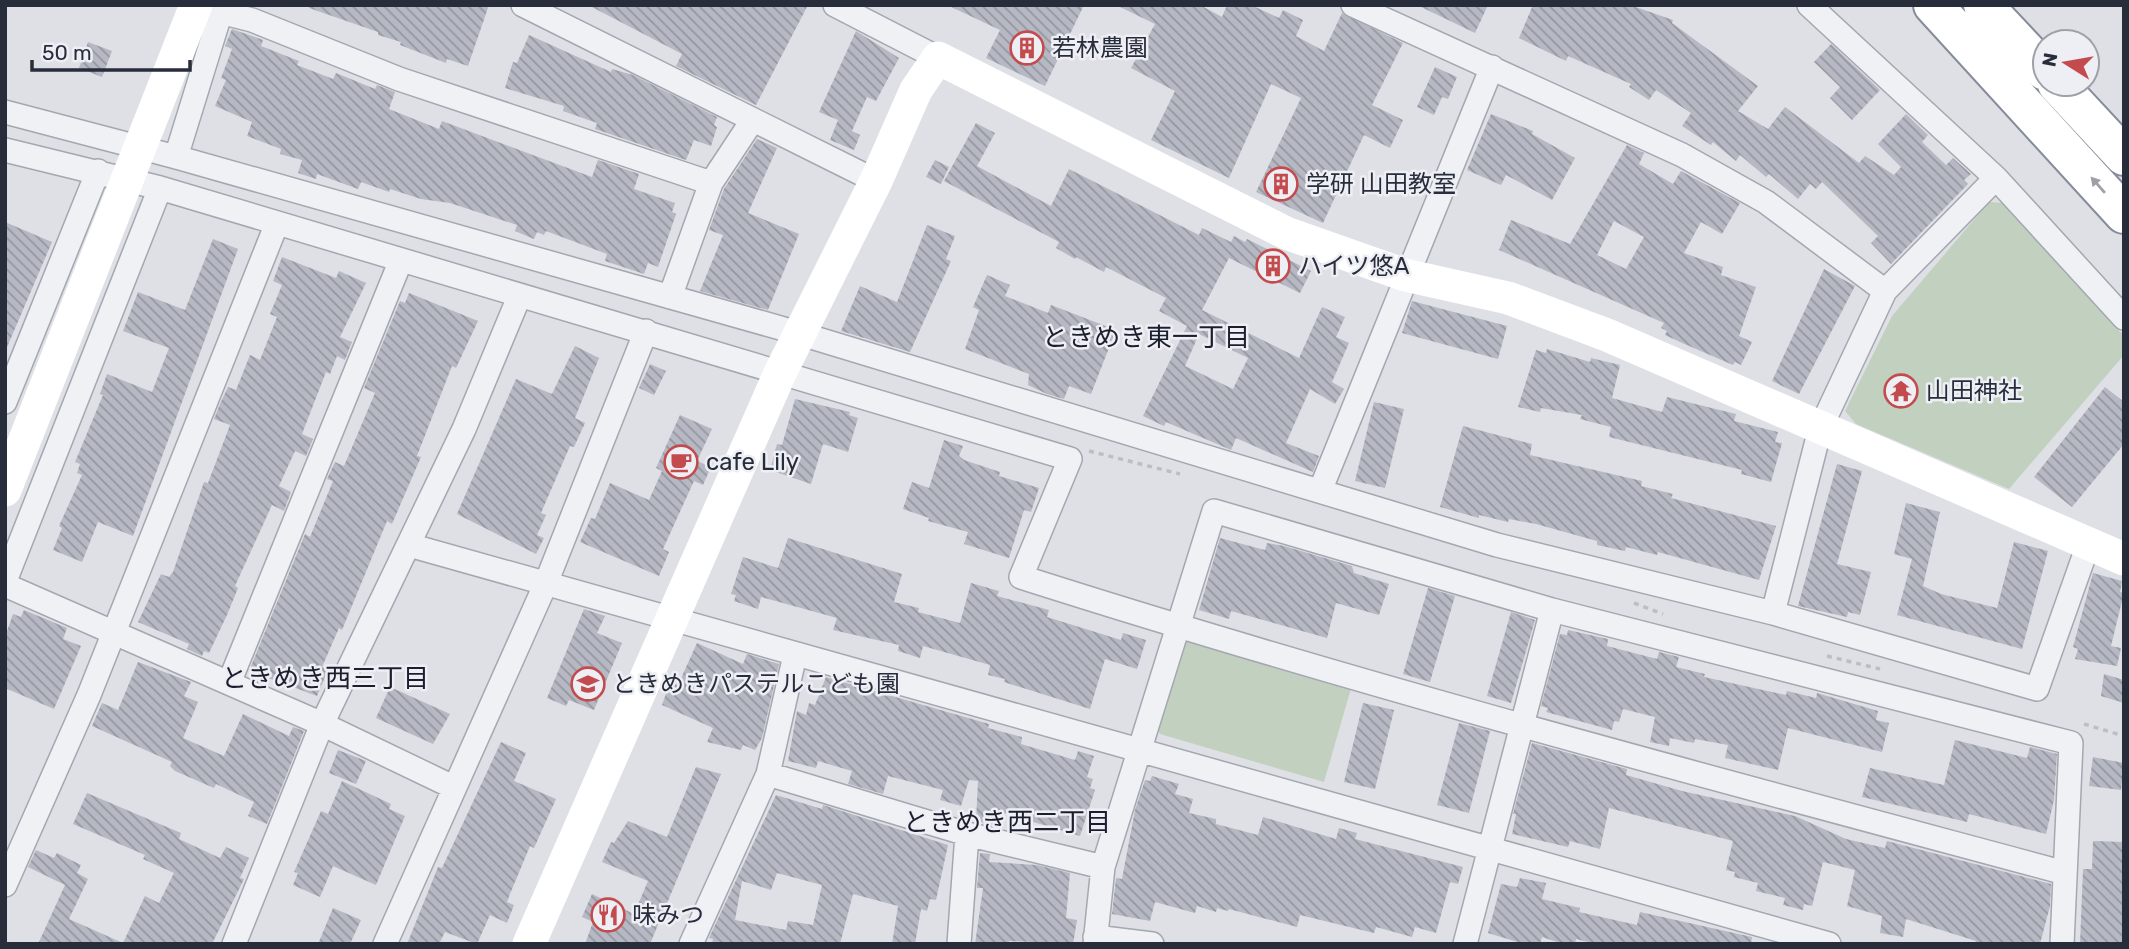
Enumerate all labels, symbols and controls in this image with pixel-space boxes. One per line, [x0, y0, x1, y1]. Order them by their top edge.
scale bar [32, 28, 189, 72]
north arrow [2031, 28, 2101, 98]
building icon: 若林農園 [1008, 29, 1046, 67]
place label: 若林農園 [1052, 34, 1148, 62]
text: 50 m [42, 40, 92, 65]
text: N [2037, 51, 2062, 69]
building icon: 学研 山田教室 [1262, 165, 1300, 203]
place label: 学研 山田教室 [1306, 170, 1456, 198]
one-way arrow [2090, 176, 2106, 194]
building icon: ハイツ悠A [1254, 247, 1292, 285]
place label: ハイツ悠A [1298, 252, 1410, 280]
district label: ときめき東一丁目 [1042, 322, 1250, 353]
temple icon: 山田神社 [1882, 372, 1920, 410]
place label: 山田神社 [1926, 377, 2022, 405]
cafe icon: cafe Lily [662, 443, 700, 481]
place label: cafe Lily [706, 448, 799, 476]
district label: ときめき西三丁目 [221, 663, 429, 694]
school or university icon: ときめきパステルこども園 [569, 665, 607, 703]
place label: ときめきパステルこども園 [612, 670, 900, 698]
district label: ときめき西二丁目 [903, 807, 1111, 838]
restaurant icon: 味みつ [589, 896, 627, 934]
place label: 味みつ [632, 901, 704, 929]

